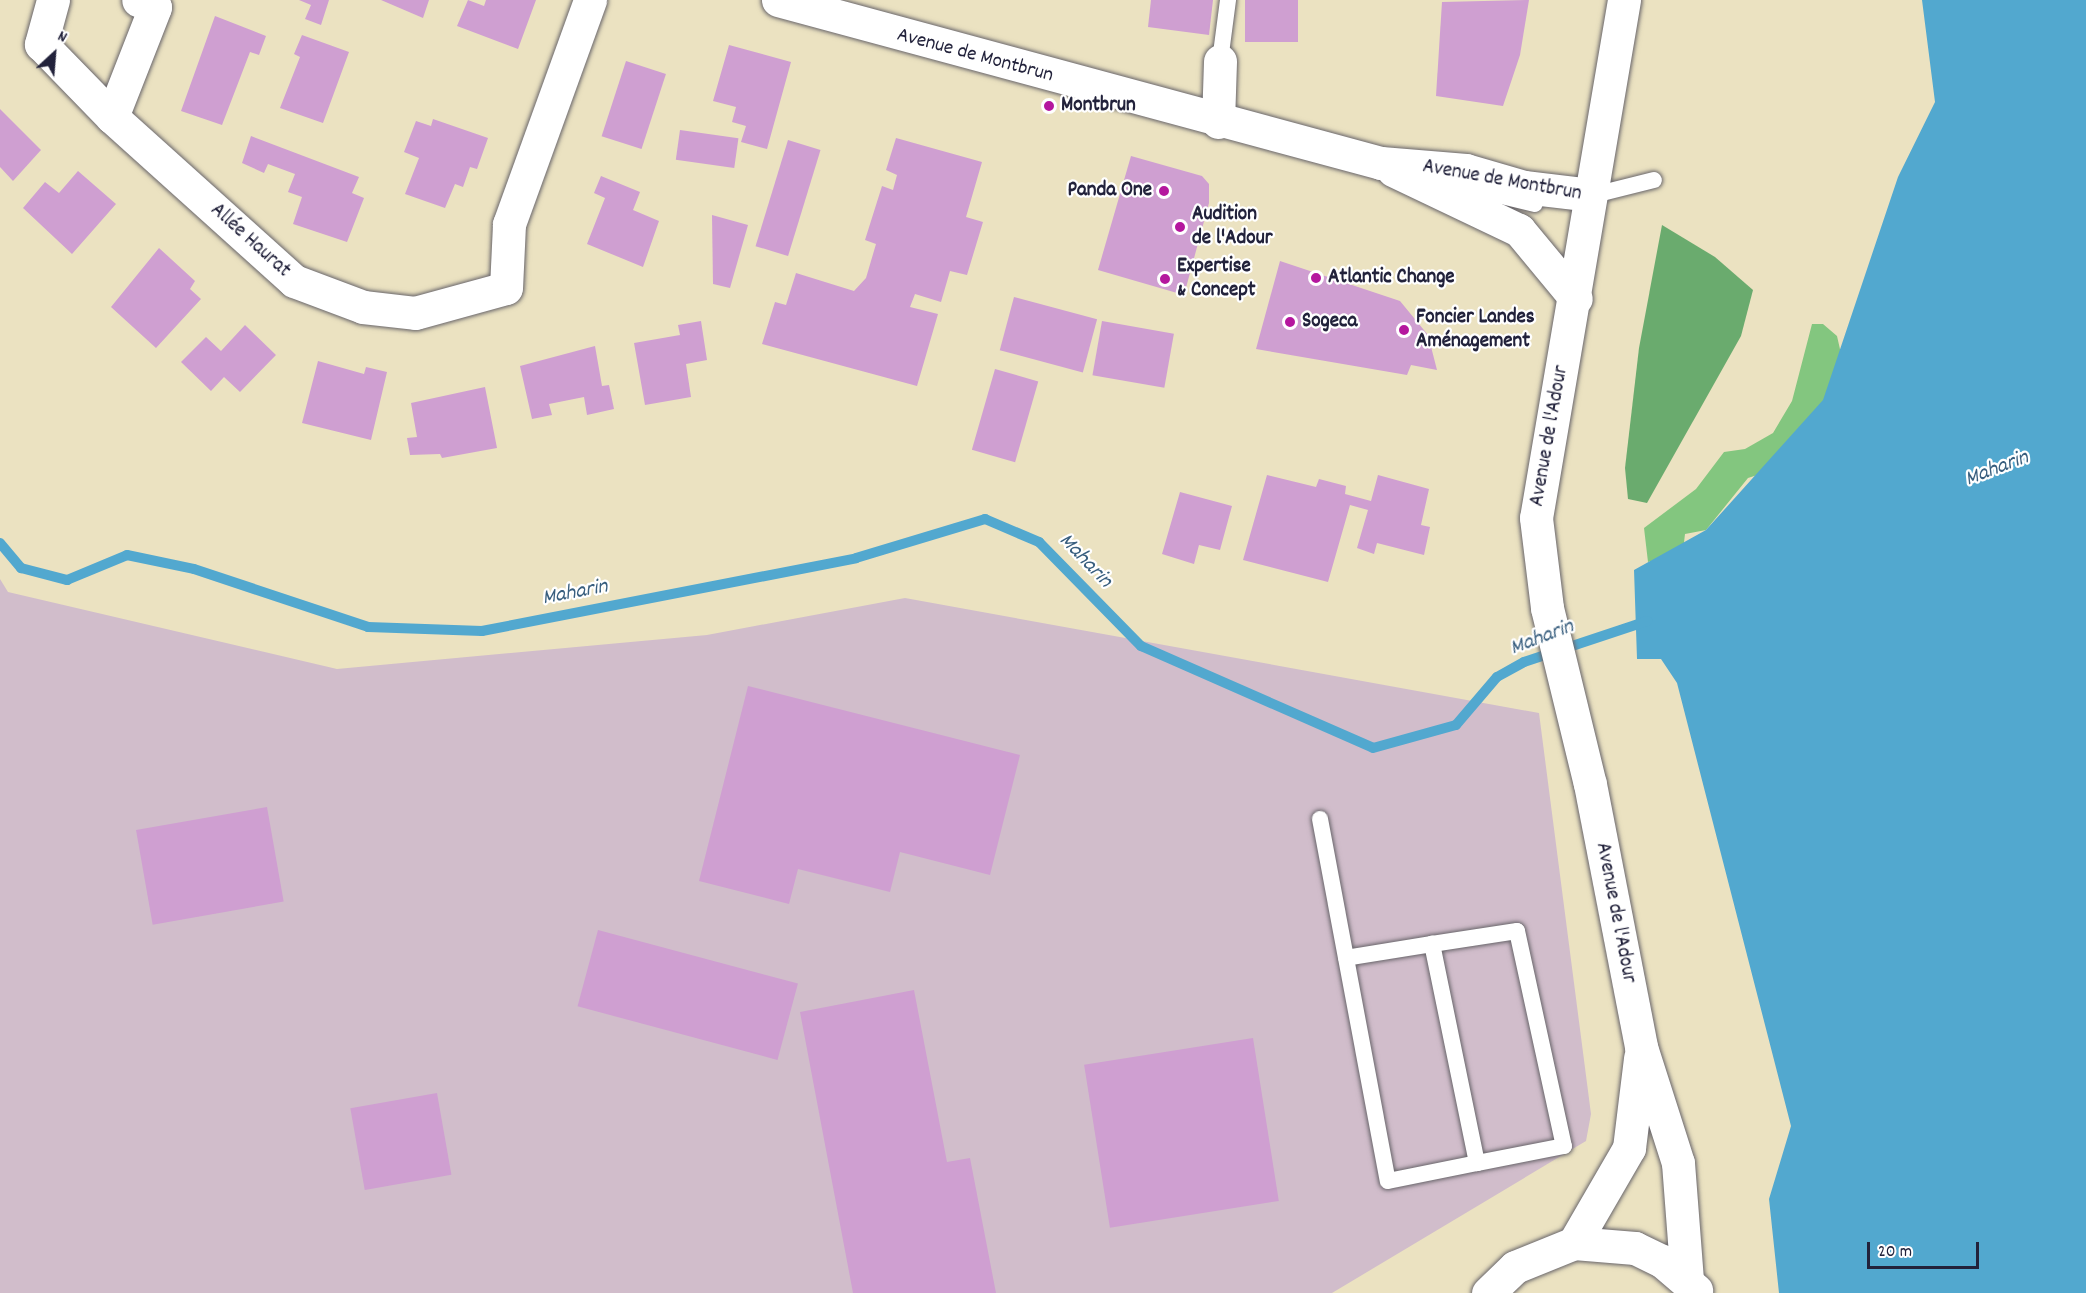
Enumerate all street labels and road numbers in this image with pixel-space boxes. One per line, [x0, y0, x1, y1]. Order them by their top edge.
street label: Avenue de Montbrun [894, 23, 1056, 89]
street label: Avenue de Montbrun [1421, 155, 1583, 207]
street label: Allée Haurat [205, 198, 295, 284]
street label: Avenue de l'Adour [1525, 363, 1575, 509]
street label: Avenue de l'Adour [1589, 841, 1641, 985]

